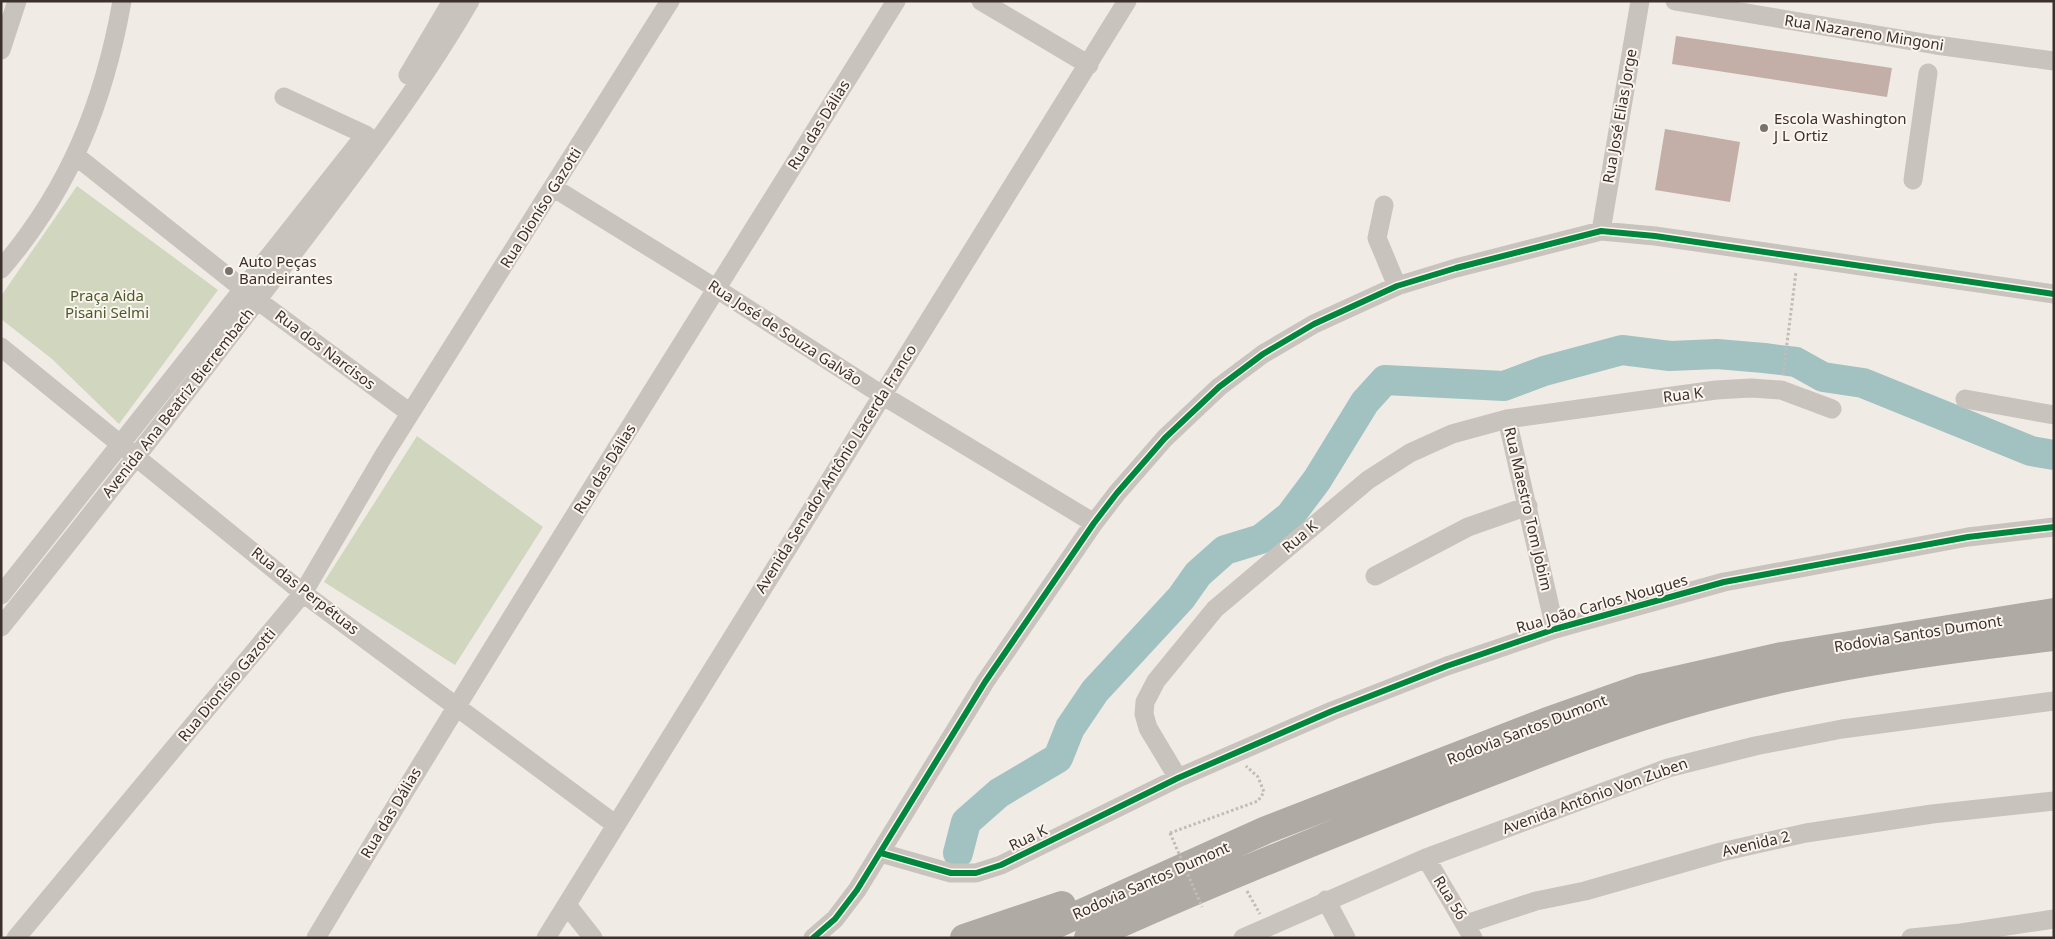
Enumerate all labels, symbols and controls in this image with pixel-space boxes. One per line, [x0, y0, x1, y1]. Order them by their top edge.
street label: Rua Nazareno Mingoni [1783, 10, 1945, 54]
street label: Rua José Elias Jorge [1597, 47, 1641, 185]
street label: Rua das Dálias [783, 76, 854, 173]
place label: Escola Washington J L Ortiz [1772, 108, 1907, 145]
marker: Escola Washington J L Ortiz [1758, 122, 1770, 134]
street label: Rua Dioníso Gazotti [495, 144, 585, 271]
place label: Auto Peças Bandeirantes [239, 251, 333, 288]
marker: Auto Peças Bandeirantes [223, 265, 235, 277]
street label: Rua José de Souza Galvão [705, 275, 866, 389]
park label: Praça Aida Pisani Selmi [65, 285, 149, 322]
street label: Avenida Ana Beatriz Bierrembach [97, 304, 258, 501]
street label: Rua dos Narcisos [271, 305, 380, 393]
street label: Avenida Senador Antônio Lacerda Franco [750, 340, 920, 597]
street label: Rua K [1662, 382, 1705, 406]
street label: Rua das Dálias [569, 420, 640, 517]
street label: Rua Maestro Tom Jobim [1500, 425, 1558, 593]
street label: Rua K [1278, 515, 1322, 557]
street label: Rua das Perpétuas [248, 542, 364, 639]
street label: Rua João Carlos Nougues [1514, 569, 1690, 637]
street label: Rodovia Santos Dumont [1832, 610, 2004, 656]
street label: Rua Dionísio Gazotti [173, 623, 280, 745]
street label: Rodovia Santos Dumont [1444, 689, 1610, 769]
street label: Avenida Antônio Von Zuben [1499, 752, 1690, 838]
street label: Rua das Dálias [355, 763, 425, 862]
street label: Rua K [1005, 819, 1051, 855]
street label: Avenida 2 [1720, 826, 1792, 861]
street label: Rodovia Santos Dumont [1069, 836, 1233, 924]
street label: Rua 56 [1430, 872, 1472, 923]

